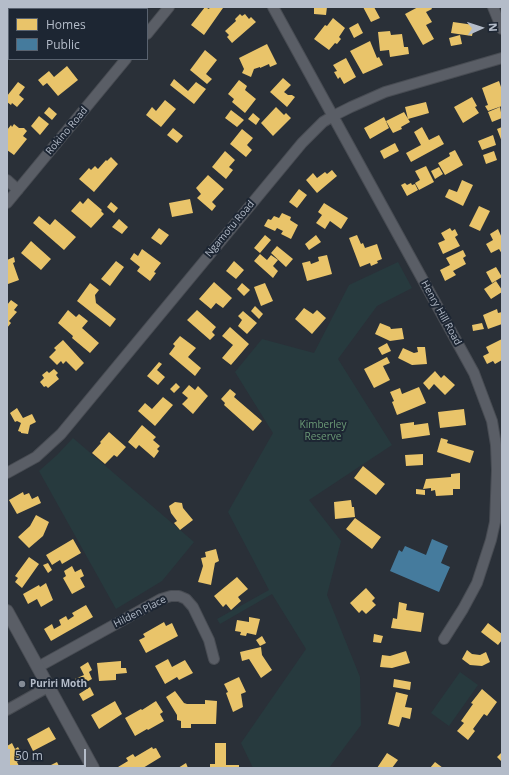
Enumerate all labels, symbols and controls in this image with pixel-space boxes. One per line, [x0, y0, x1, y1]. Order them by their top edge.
legend [8, 8, 148, 60]
north arrow [461, 8, 501, 48]
text: Homes [46, 16, 86, 33]
text: N [486, 22, 501, 32]
text: Public [46, 36, 80, 53]
street label: Rokino Road [44, 105, 90, 157]
street label: Ngamotu Road [203, 198, 257, 260]
street label: Henry Hill Road [418, 279, 464, 347]
park label: Kimberley Reserve [300, 419, 346, 442]
street label: Hilden Place [112, 594, 168, 630]
place label: Puriri Moth [30, 678, 87, 690]
marker: Puriri Moth [17, 679, 27, 689]
scale bar [10, 741, 88, 767]
text: 50 m [15, 747, 43, 764]

